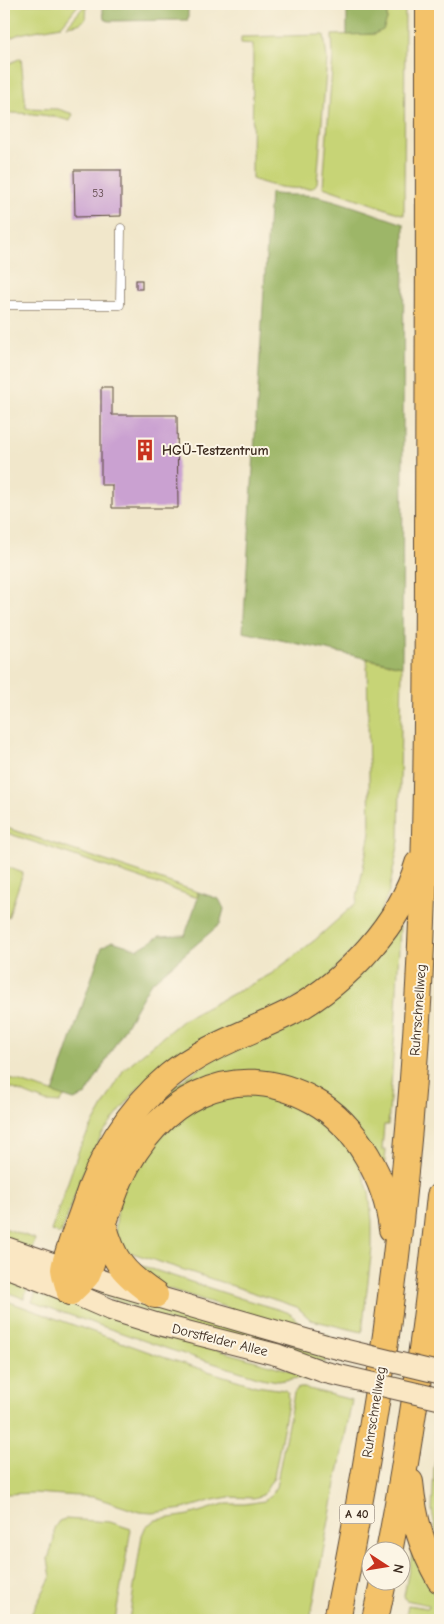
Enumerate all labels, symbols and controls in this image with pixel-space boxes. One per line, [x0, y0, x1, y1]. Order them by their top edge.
house number: 53 [92, 187, 104, 200]
building icon: HGÜ-Testzentrum [132, 437, 158, 463]
place label: HGÜ-Testzentrum [162, 442, 269, 459]
street label: Ruhrschnellweg [406, 963, 430, 1057]
street label: Dorstfelder Allee [170, 1320, 270, 1360]
street label: Ruhrschnellweg [358, 1365, 390, 1459]
road number: A 40 [340, 1505, 374, 1524]
north arrow [362, 1542, 412, 1592]
text: N [389, 1562, 407, 1575]

